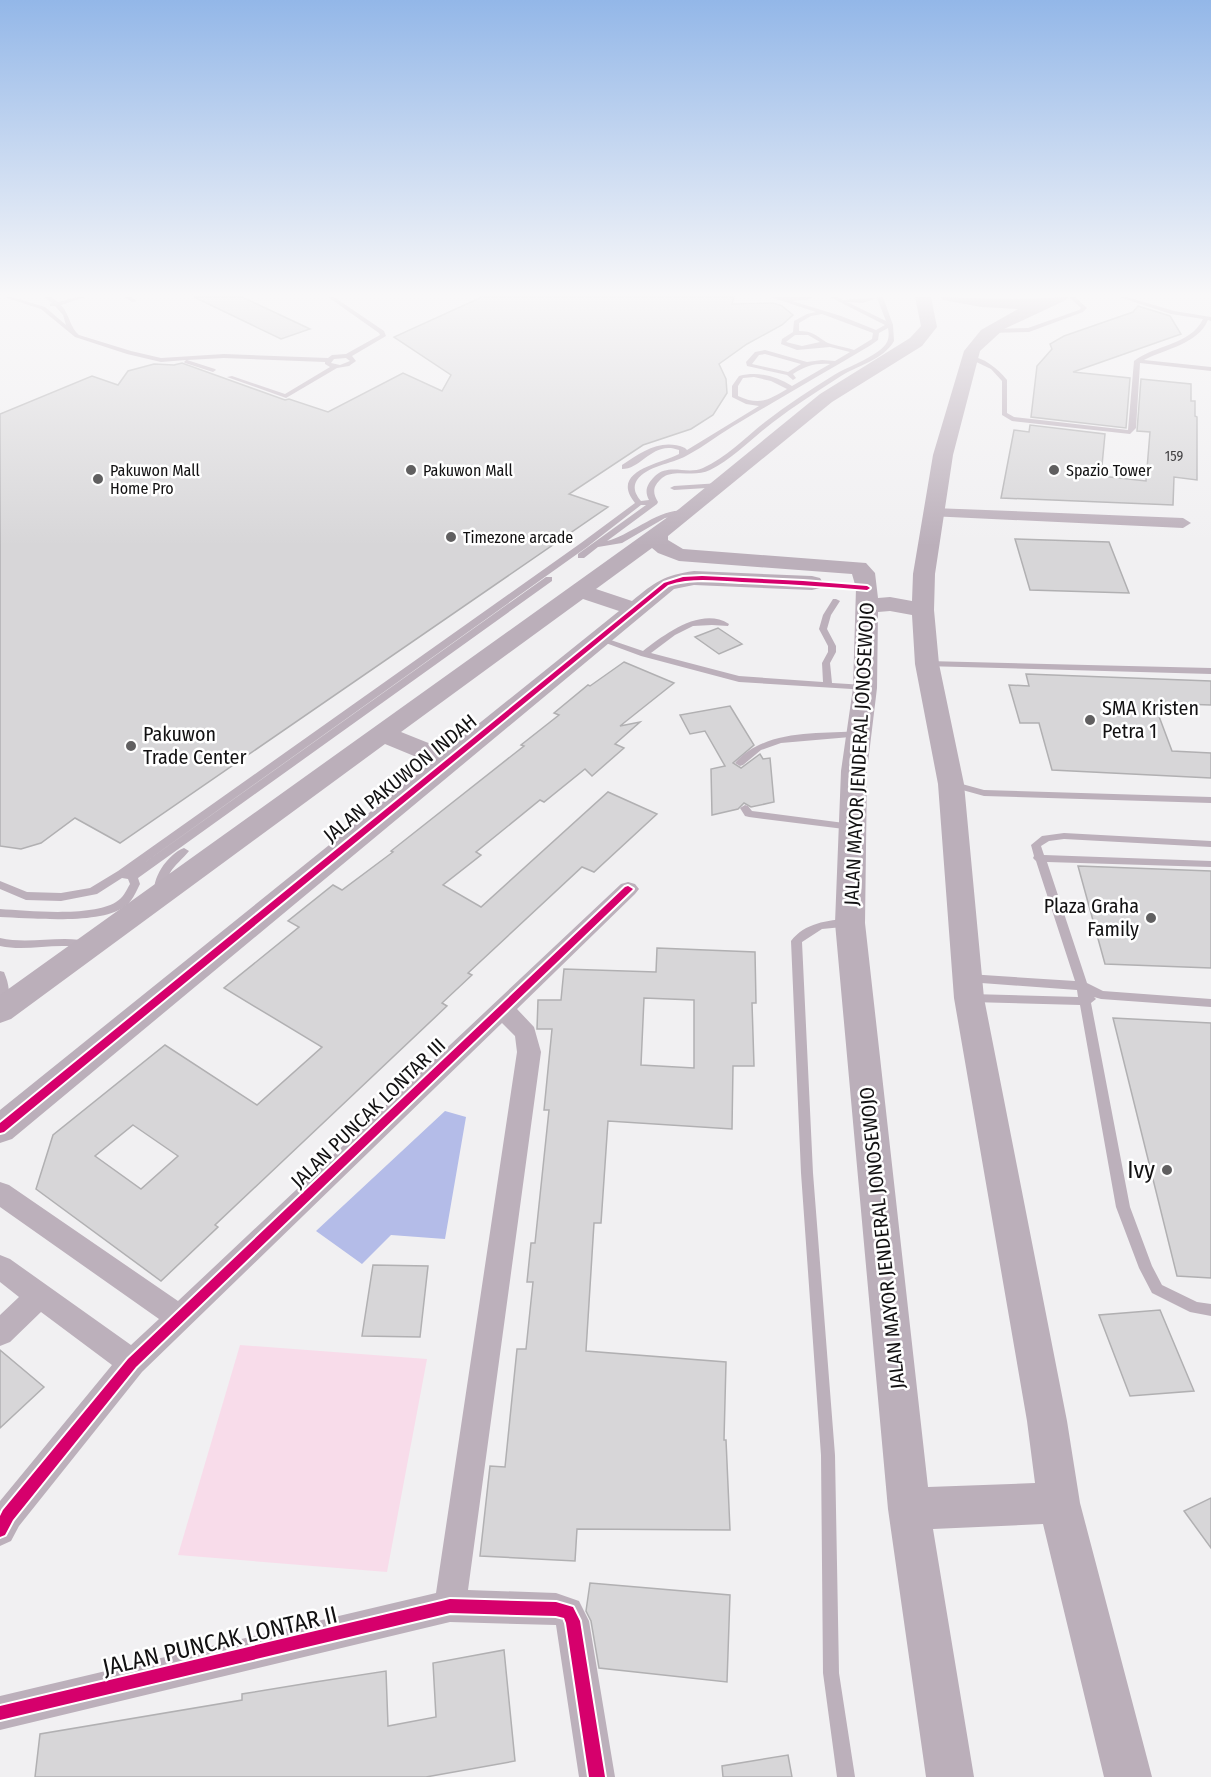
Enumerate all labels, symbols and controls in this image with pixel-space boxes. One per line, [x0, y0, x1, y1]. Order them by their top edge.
house number: 159 [1165, 448, 1183, 465]
place label: Pakuwon Mall Home Pro [110, 461, 200, 498]
place label: Pakuwon Mall [423, 461, 513, 480]
place label: Spazio Tower [1066, 461, 1152, 480]
marker: Pakuwon Mall [404, 463, 418, 477]
marker: Spazio Tower [1047, 463, 1061, 477]
marker: Pakuwon Mall Home Pro [91, 472, 105, 486]
place label: Timezone arcade [463, 528, 573, 547]
marker: Timezone arcade [444, 530, 458, 544]
street label: JALAN MAYOR JENDERAL JONOSEWOJO [839, 602, 879, 906]
place label: SMA Kristen Petra 1 [1102, 696, 1199, 743]
street label: JALAN PAKUWON INDAH [319, 709, 481, 847]
marker: SMA Kristen Petra 1 [1083, 713, 1097, 727]
place label: Pakuwon Trade Center [143, 722, 246, 769]
marker: Pakuwon Trade Center [124, 739, 138, 753]
place label: Plaza Graha Family [1044, 894, 1139, 941]
marker: Plaza Graha Family [1144, 911, 1158, 925]
street label: JALAN PUNCAK LONTAR III [286, 1033, 450, 1193]
street label: JALAN MAYOR JENDERAL JONOSEWOJO [854, 1086, 910, 1390]
place label: Ivy [1127, 1156, 1155, 1184]
marker: Ivy [1160, 1163, 1174, 1177]
street label: JALAN PUNCAK LONTAR II [100, 1600, 340, 1682]

